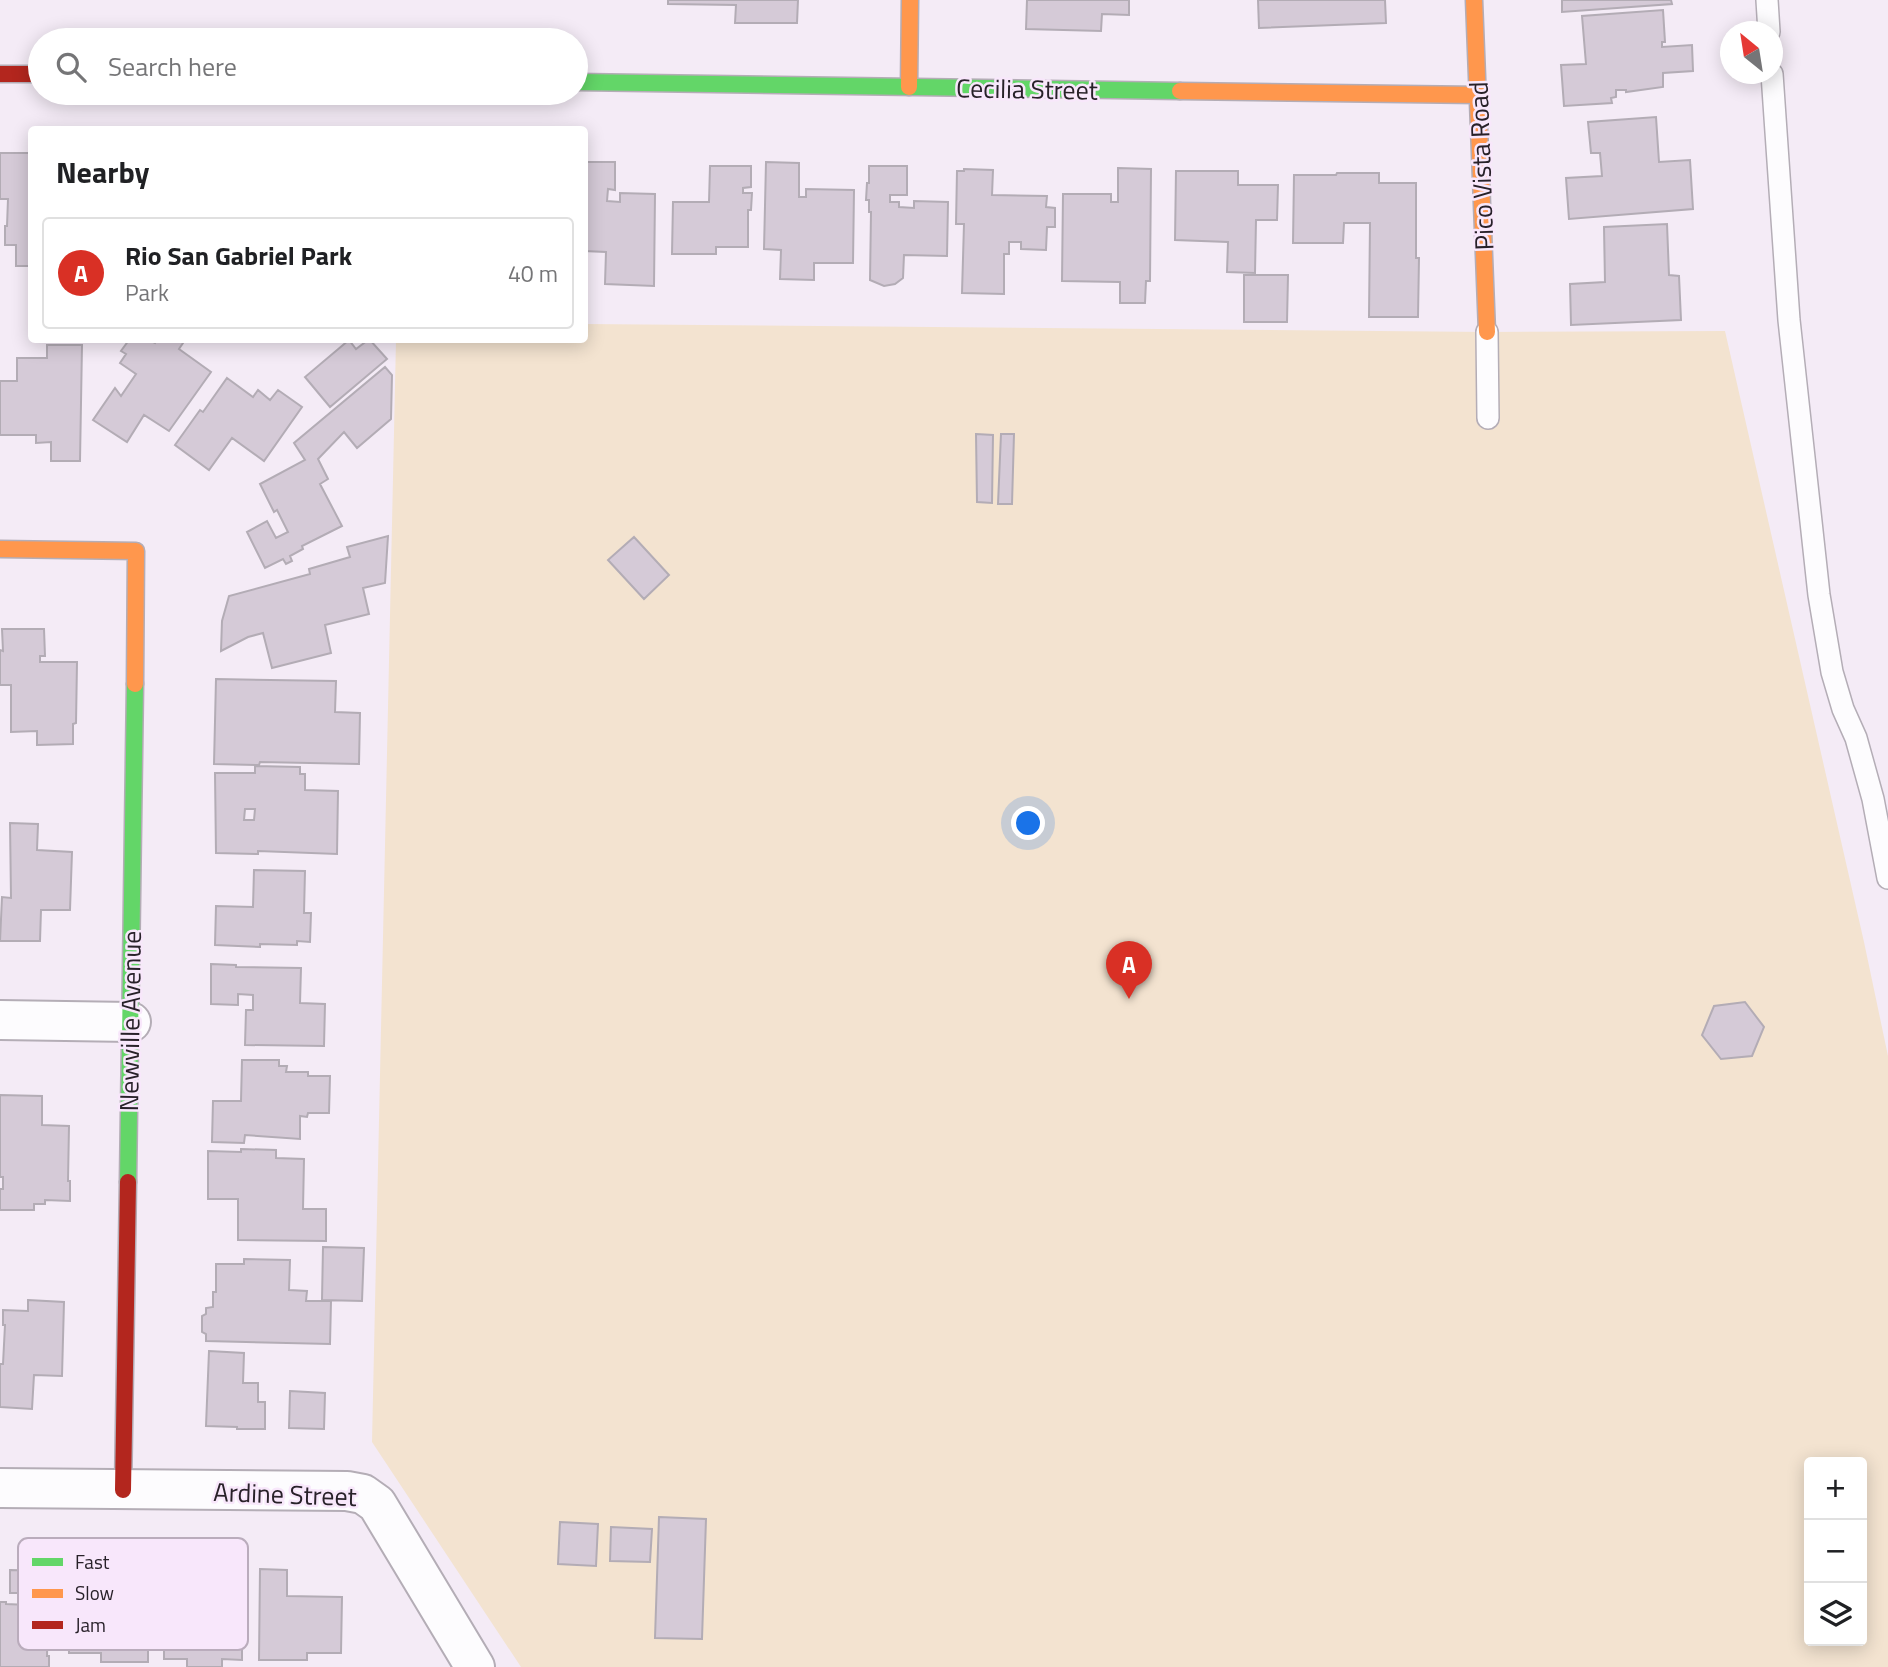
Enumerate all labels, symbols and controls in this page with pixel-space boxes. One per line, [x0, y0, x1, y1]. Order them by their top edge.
north arrow [1720, 21, 1783, 84]
search box [28, 28, 588, 105]
text: Search here [108, 47, 237, 86]
icon: search [52, 48, 90, 86]
street label: Cecilia Street [956, 68, 1098, 110]
street label: Pico Vista Road [1459, 81, 1503, 251]
text: Nearby [56, 149, 149, 195]
text: Rio San Gabriel Park [125, 236, 352, 275]
text: A [74, 256, 88, 291]
text: 40 m [508, 256, 558, 291]
text: Park [125, 275, 169, 310]
your location [1011, 806, 1045, 840]
street label: Newville Avenue [109, 930, 151, 1112]
pin: A [1106, 941, 1152, 999]
map controls [1804, 1457, 1867, 1646]
button: + [1804, 1457, 1867, 1520]
street label: Ardine Street [213, 1472, 357, 1516]
button: − [1804, 1520, 1867, 1583]
legend [18, 1538, 248, 1650]
text: Fast [75, 1547, 110, 1576]
text: Slow [75, 1578, 114, 1607]
button: layers [1804, 1583, 1867, 1646]
text: Jam [75, 1610, 106, 1639]

